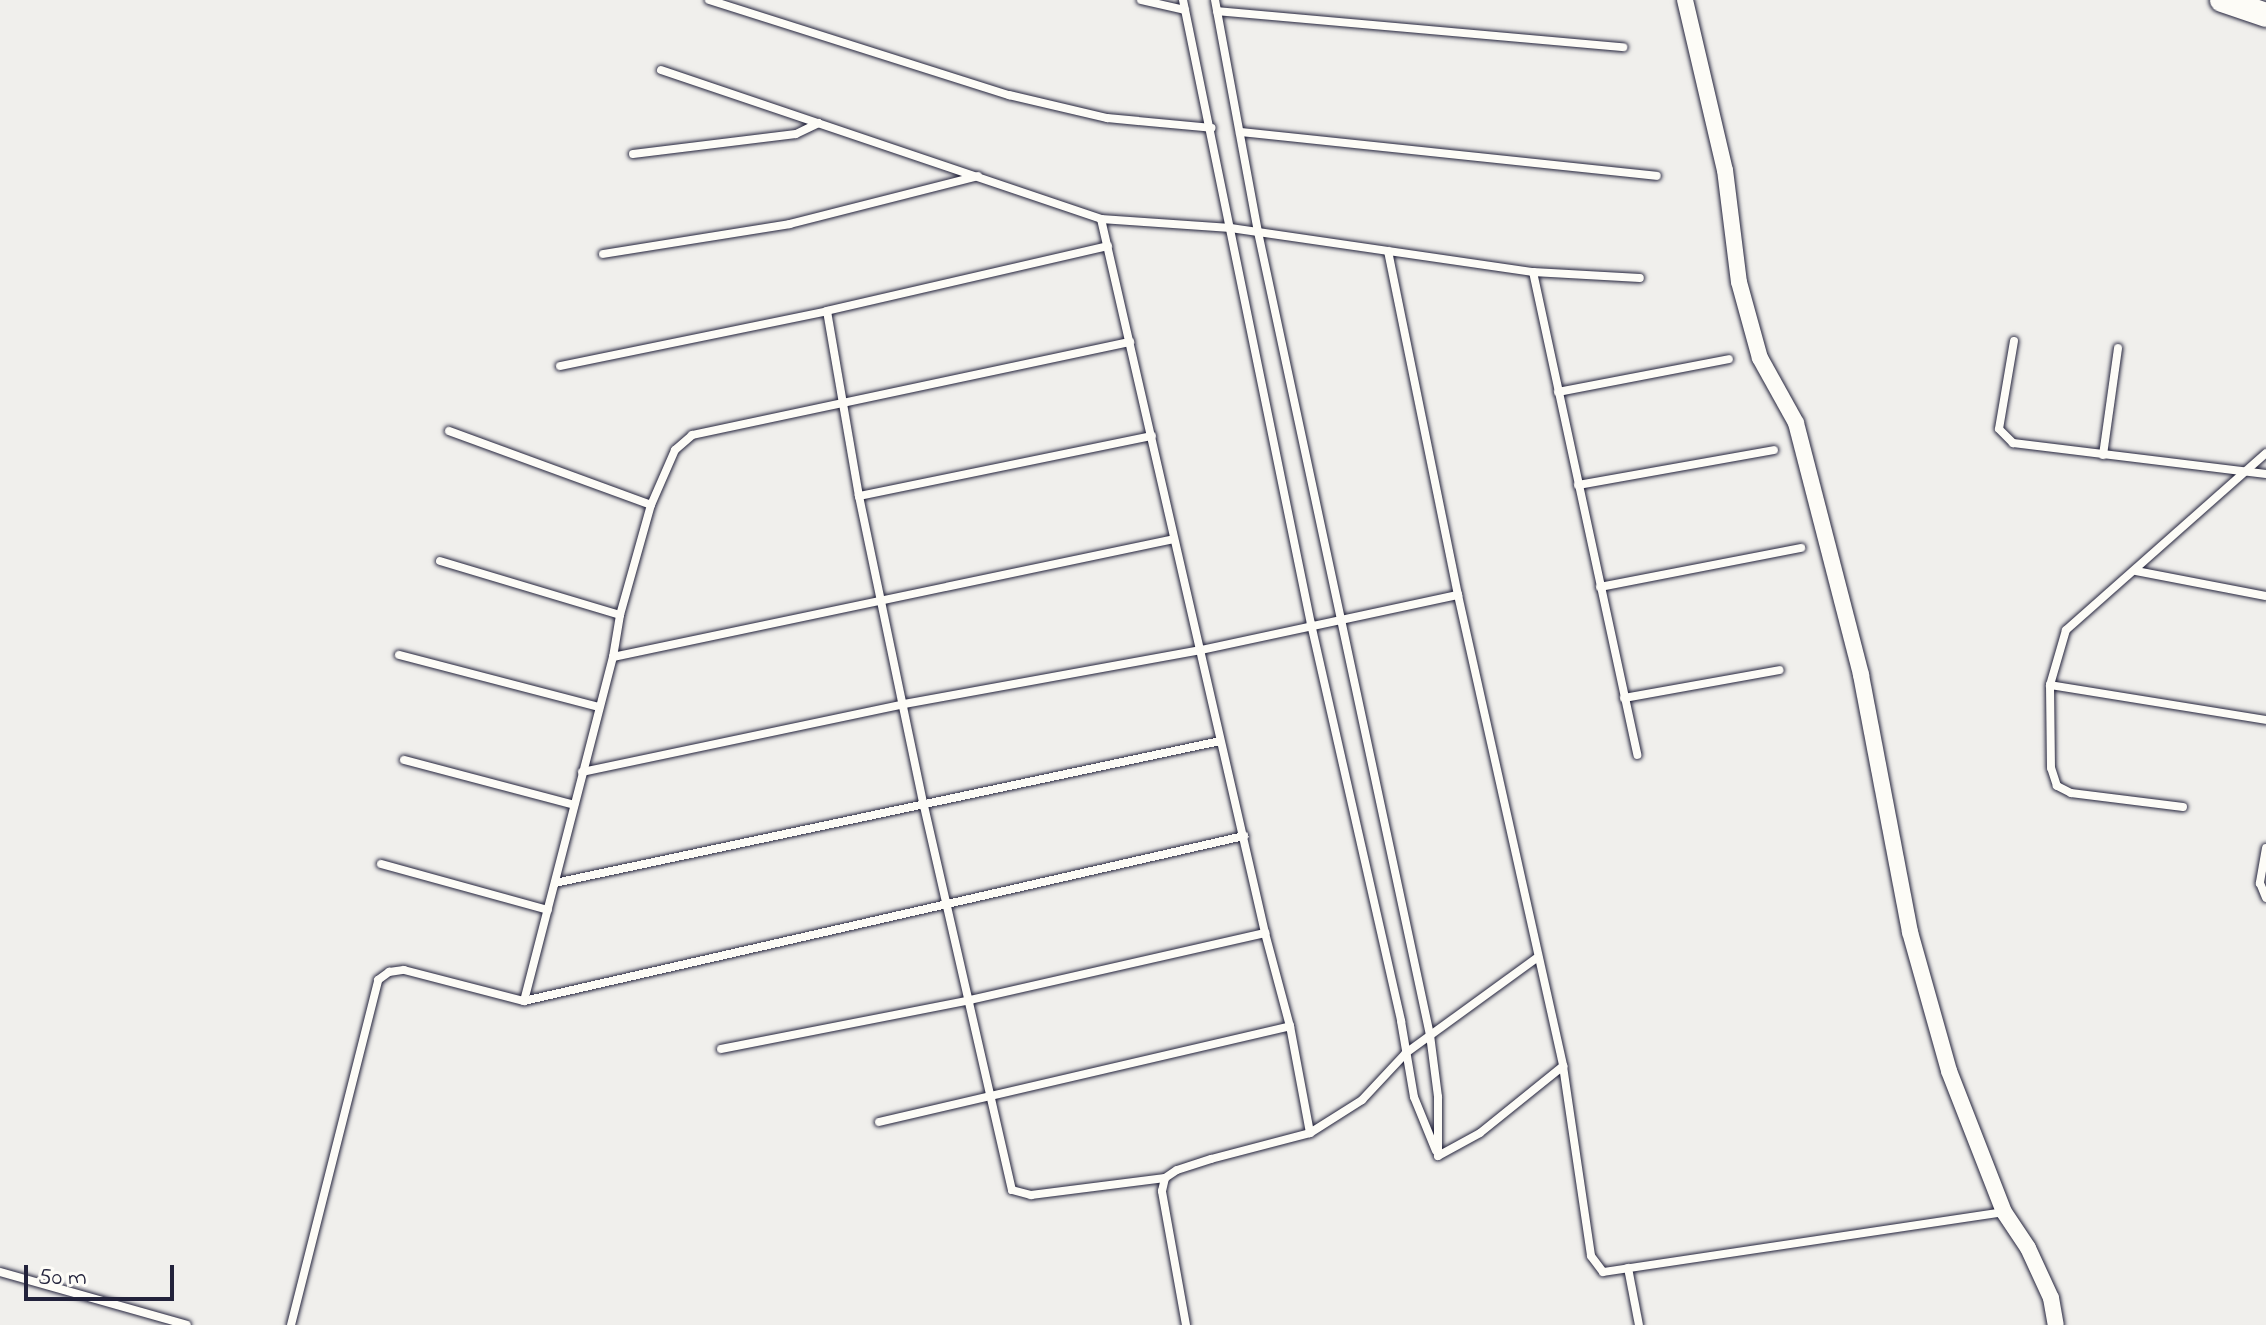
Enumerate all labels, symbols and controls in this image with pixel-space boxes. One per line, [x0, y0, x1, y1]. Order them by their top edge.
scale bar [28, 1249, 178, 1299]
text: 50 m [38, 1261, 87, 1296]

